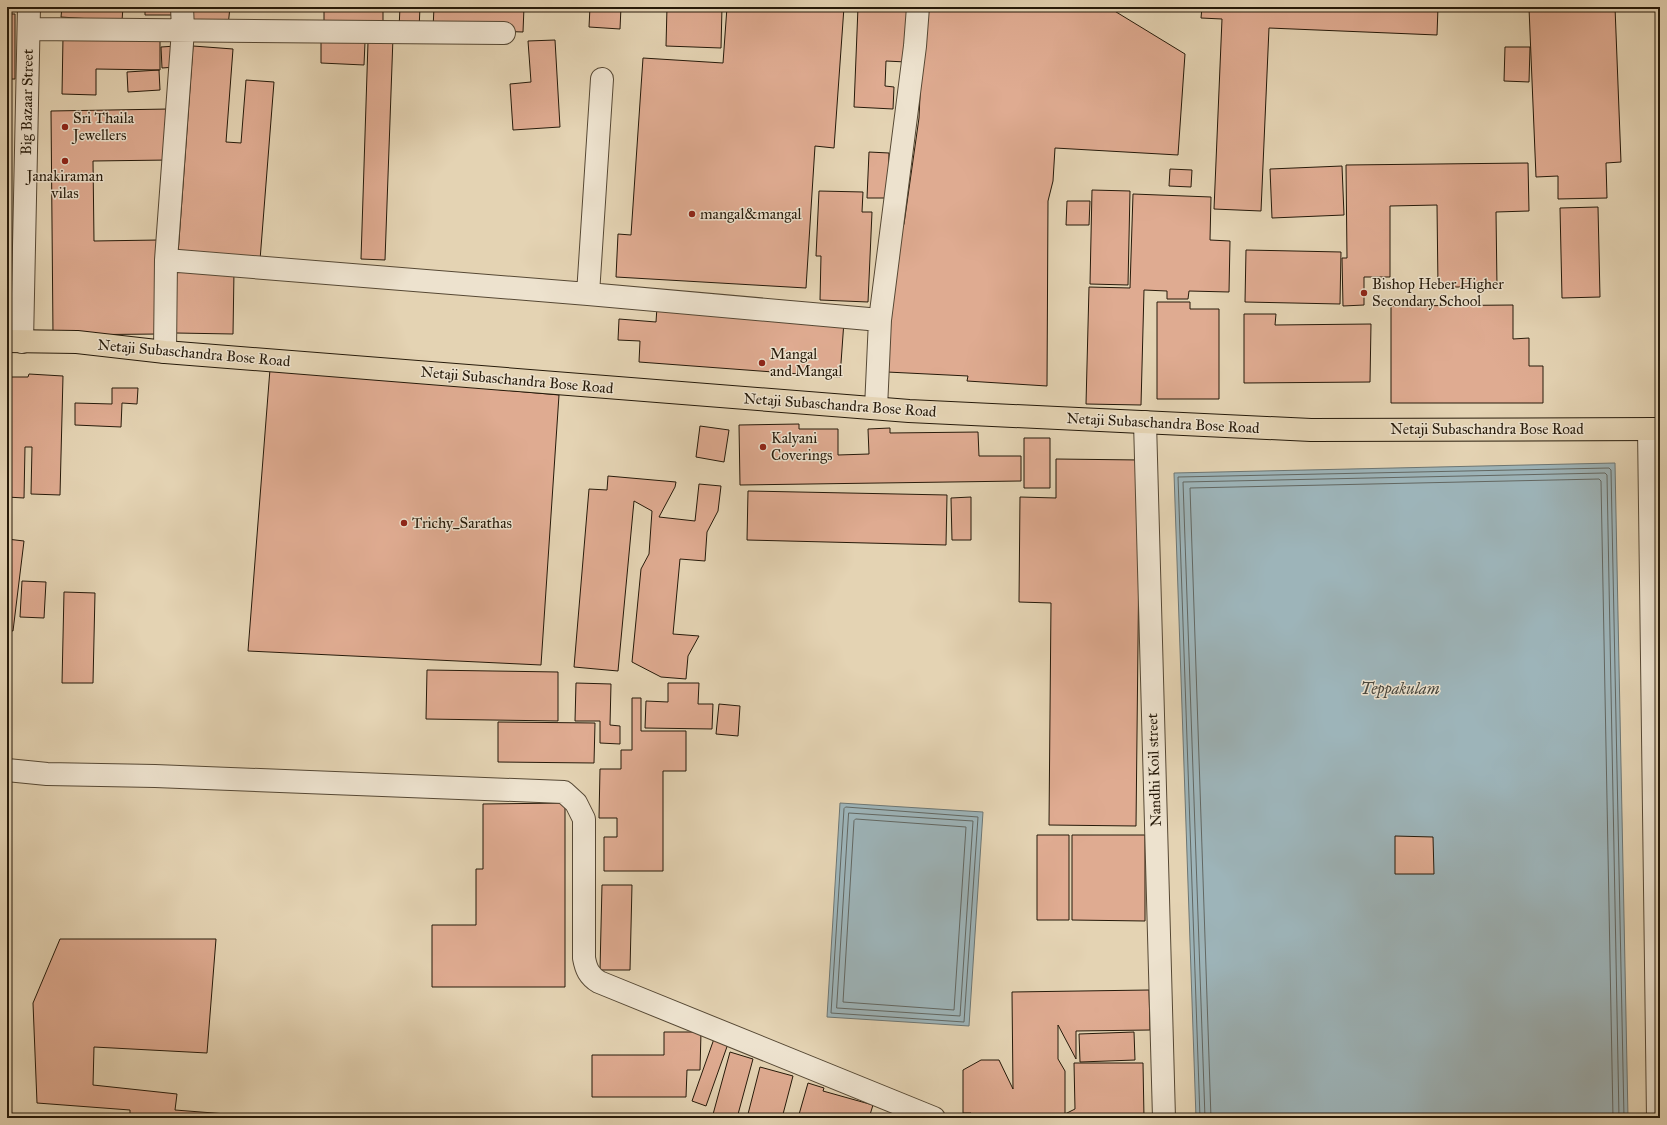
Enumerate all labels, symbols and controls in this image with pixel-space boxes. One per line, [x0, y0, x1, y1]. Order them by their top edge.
street label: Big Bazaar Street [17, 48, 37, 155]
place label: Sri Thaila Jewellers [71, 109, 135, 145]
marker: Sri Thaila Jewellers [60, 122, 70, 132]
marker: Janakiraman vilas [60, 156, 70, 166]
place label: Janakiraman vilas [25, 167, 103, 202]
place label: mangal&mangal [700, 205, 803, 223]
marker: mangal&mangal [687, 209, 697, 219]
place label: Bishop Heber Higher Secondary School [1372, 275, 1504, 310]
marker: Bishop Heber Higher Secondary School [1359, 288, 1369, 298]
street label: Netaji Subaschandra Bose Road [97, 336, 292, 370]
place label: Mangal and Mangal [770, 345, 843, 380]
marker: Mangal and Mangal [757, 358, 767, 368]
street label: Netaji Subaschandra Bose Road [420, 363, 615, 397]
street label: Netaji Subaschandra Bose Road [743, 389, 938, 421]
street label: Netaji Subaschandra Bose Road [1066, 409, 1261, 437]
street label: Netaji Subaschandra Bose Road [1390, 420, 1584, 438]
place label: Kalyani Coverings [771, 429, 832, 464]
marker: Kalyani Coverings [758, 442, 768, 452]
place label: Trichy_Sarathas [412, 514, 512, 532]
marker: Trichy_Sarathas [399, 518, 409, 528]
water label: Teppakulam [1361, 679, 1440, 699]
street label: Nandhi Koil street [1143, 712, 1165, 827]

